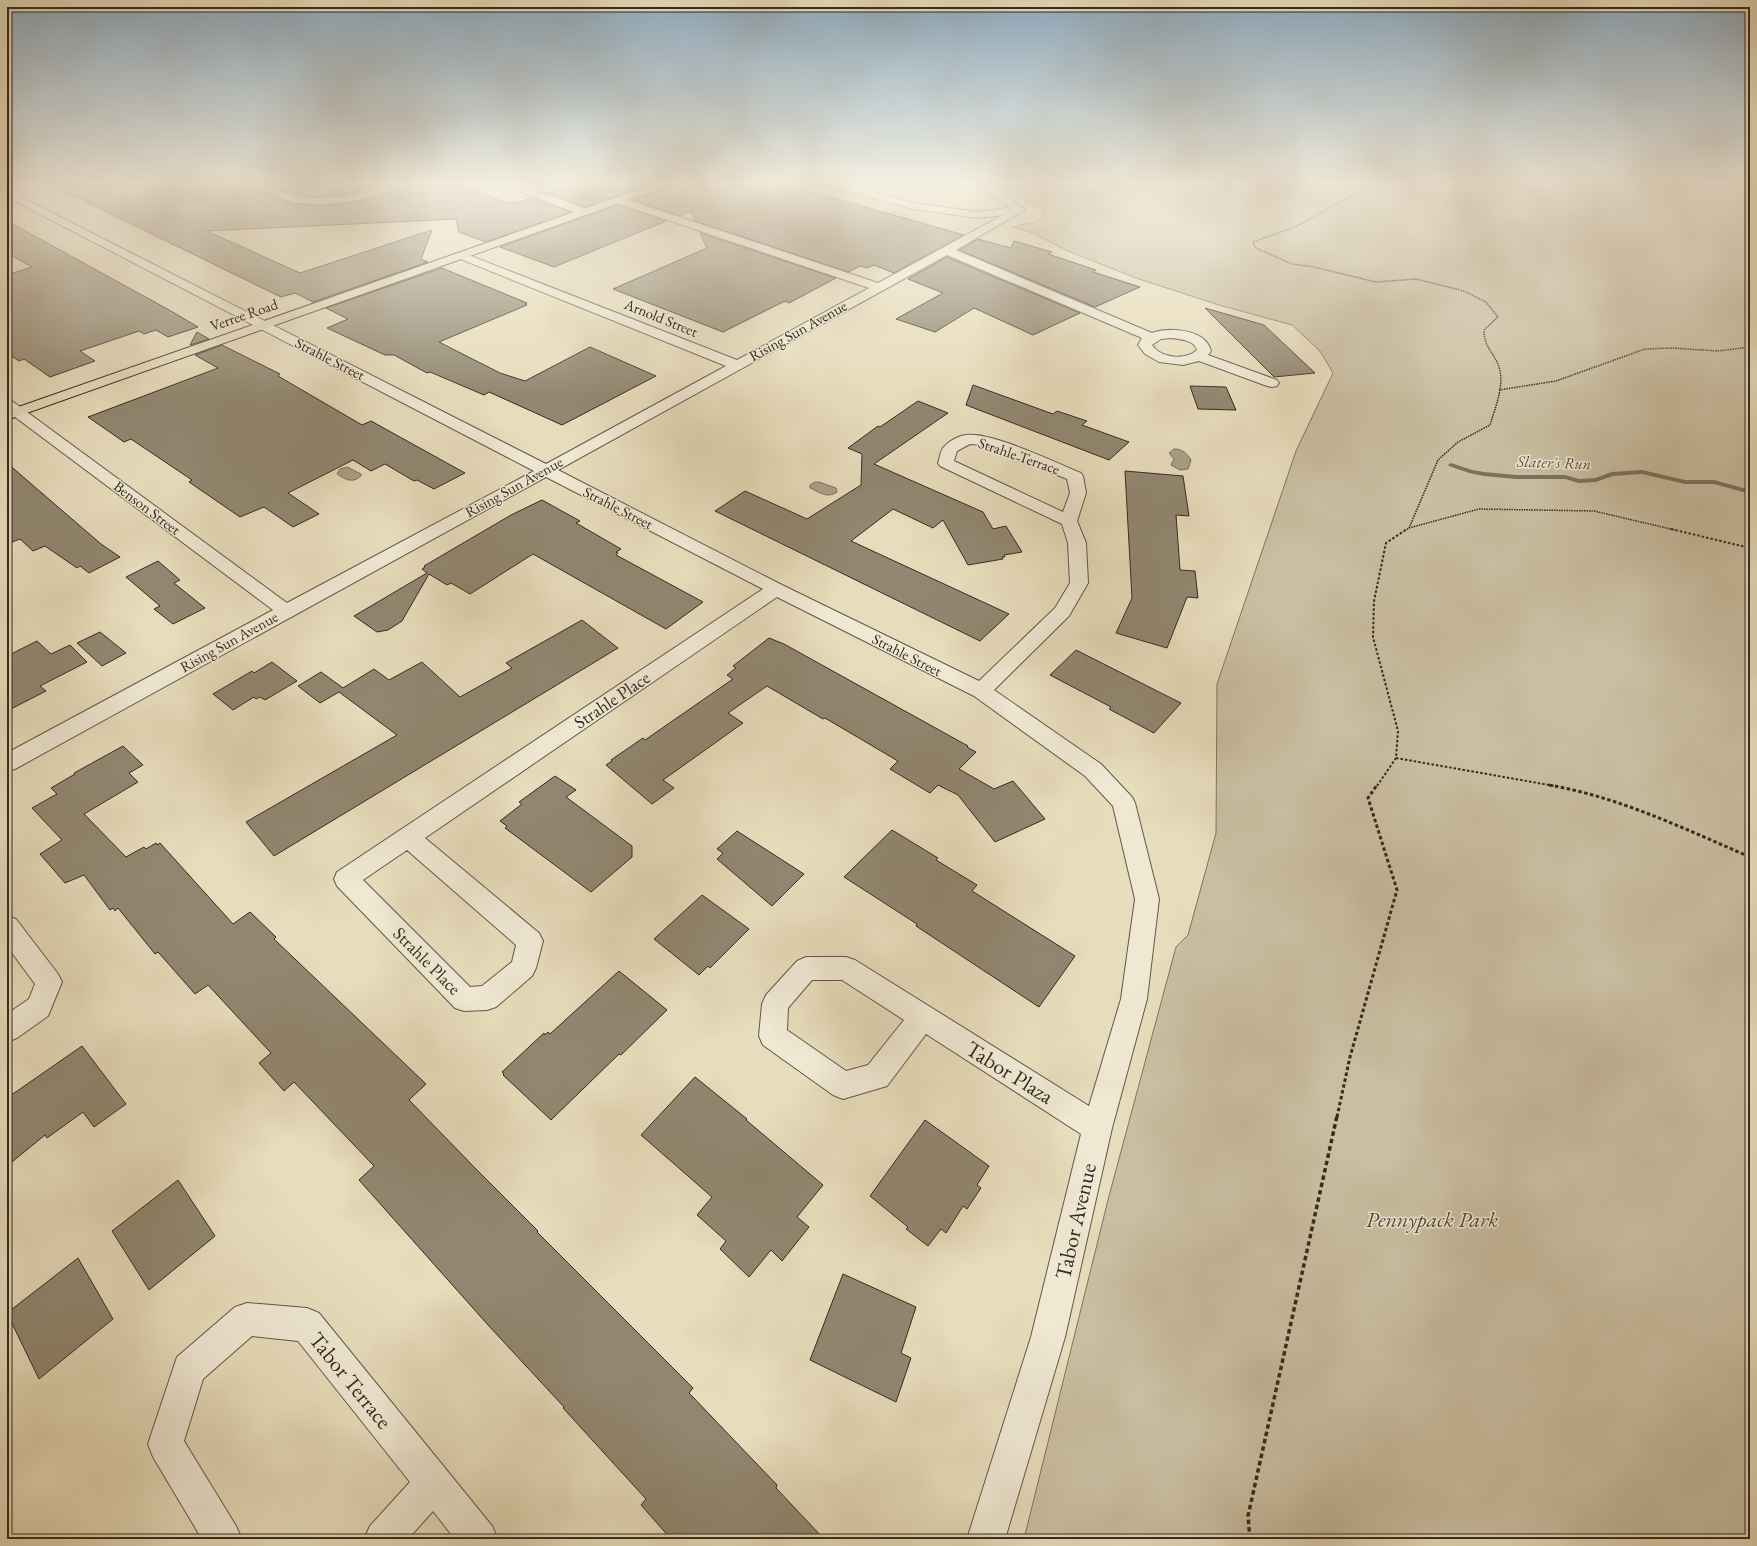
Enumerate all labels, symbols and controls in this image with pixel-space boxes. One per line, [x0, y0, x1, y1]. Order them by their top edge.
street label: Verree Road [207, 294, 281, 335]
street label: Arnold Street [621, 294, 701, 341]
street label: Rising Sun Avenue [745, 296, 850, 365]
street label: Strahle Street [292, 333, 369, 384]
street label: Strahle Terrace [976, 433, 1063, 478]
water label: Slater's Run [1516, 451, 1591, 474]
street label: Rising Sun Avenue [461, 452, 566, 521]
street label: Benson Street [110, 476, 185, 539]
street label: Strahle Street [580, 482, 657, 533]
street label: Rising Sun Avenue [176, 607, 281, 676]
street label: Strahle Street [869, 629, 946, 680]
street label: Strahle Place [569, 666, 654, 733]
street label: Strahle Place [389, 922, 466, 999]
street label: Tabor Plaza [960, 1034, 1059, 1111]
street label: Tabor Avenue [1048, 1160, 1103, 1282]
park label: Pennypack Park [1366, 1205, 1498, 1234]
street label: Tabor Terrace [303, 1326, 399, 1435]

